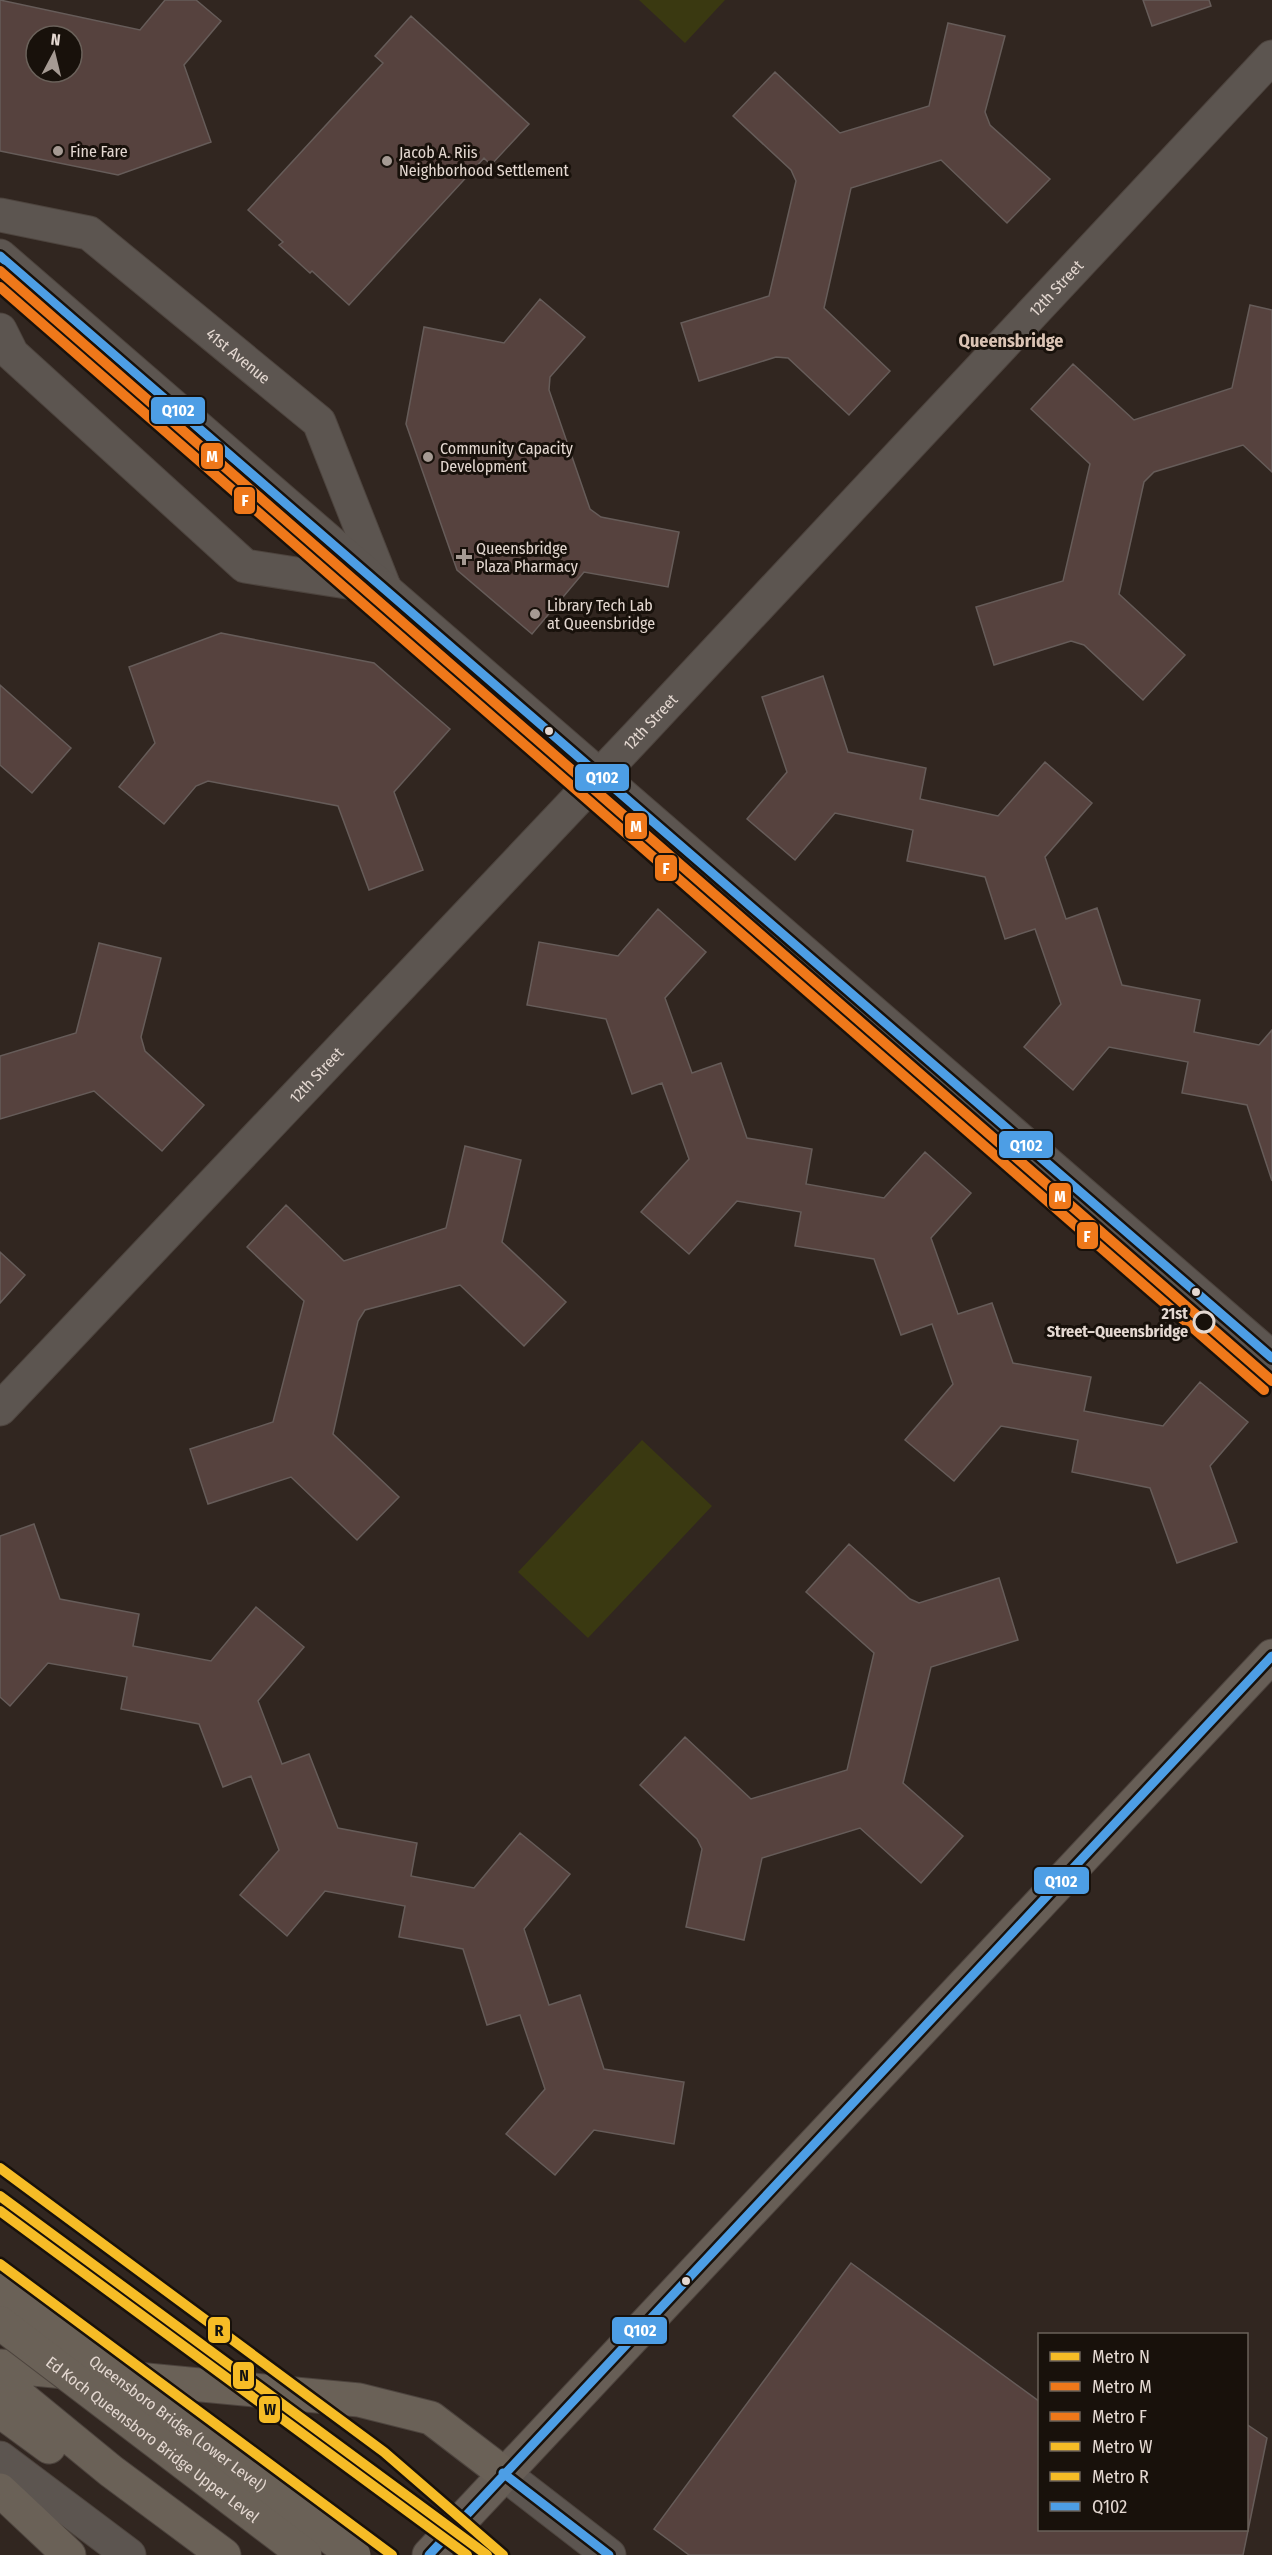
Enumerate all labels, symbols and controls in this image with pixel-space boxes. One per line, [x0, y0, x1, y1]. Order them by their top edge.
north arrow [24, 24, 84, 84]
text: N [50, 30, 62, 50]
place label: Fine Fare [70, 142, 128, 161]
place label: Jacob A. Riis Neighborhood Settlement [399, 143, 570, 180]
marker: Fine Fare [51, 144, 65, 158]
marker: Jacob A. Riis Neighborhood Settlement [380, 154, 394, 168]
street label: 12th Street [1025, 256, 1088, 320]
street label: 41st Avenue [202, 324, 274, 388]
district label: Queensbridge [959, 330, 1063, 352]
line badge: Q102 [150, 396, 206, 425]
text: Q102 [162, 401, 195, 420]
place label: Community Capacity Development [440, 439, 574, 476]
line badge: M [200, 442, 224, 470]
text: M [206, 447, 218, 466]
marker: Community Capacity Development [421, 450, 435, 464]
line badge: F [233, 486, 256, 515]
text: F [241, 491, 249, 510]
place label: Queensbridge Plaza Pharmacy [476, 539, 579, 576]
marker: Queensbridge Plaza Pharmacy [457, 550, 471, 564]
place label: Library Tech Lab at Queensbridge [547, 596, 655, 633]
marker: Library Tech Lab at Queensbridge [528, 607, 542, 621]
street label: 12th Street [620, 690, 682, 754]
unlabelled marker [543, 725, 555, 737]
line badge: Q102 [574, 763, 630, 792]
text: Q102 [586, 768, 619, 787]
line badge: M [624, 812, 648, 840]
text: M [630, 817, 642, 836]
line badge: F [654, 854, 678, 882]
text: F [662, 859, 670, 878]
street label: 12th Street [286, 1043, 348, 1107]
line badge: Q102 [998, 1130, 1054, 1159]
text: Q102 [1010, 1136, 1043, 1155]
line badge: M [1048, 1182, 1072, 1210]
text: M [1054, 1187, 1066, 1206]
line badge: F [1076, 1221, 1099, 1250]
text: F [1083, 1227, 1091, 1246]
unlabelled marker [1190, 1286, 1202, 1298]
place label: 21st Street–Queensbridge [1047, 1304, 1188, 1341]
marker: 21st Street–Queensbridge [1193, 1311, 1215, 1333]
line badge: Q102 [1033, 1866, 1090, 1895]
text: Q102 [1045, 1872, 1078, 1891]
unlabelled marker [680, 2275, 692, 2287]
line badge: R [207, 2316, 231, 2344]
line badge: Q102 [611, 2316, 668, 2345]
text: R [215, 2321, 225, 2340]
text: Q102 [624, 2321, 657, 2340]
legend [1038, 2333, 1248, 2531]
text: Metro N [1092, 2346, 1150, 2368]
street label: Queensboro Bridge (Lower Level) [85, 2351, 270, 2496]
street label: Ed Koch Queensboro Bridge Upper Level [42, 2353, 263, 2527]
line badge: N [232, 2361, 255, 2390]
text: N [239, 2366, 249, 2385]
text: Metro M [1092, 2376, 1152, 2398]
line badge: W [258, 2395, 281, 2424]
text: W [264, 2400, 277, 2419]
text: Metro F [1092, 2406, 1147, 2428]
text: Metro W [1092, 2436, 1153, 2458]
text: Metro R [1092, 2466, 1149, 2488]
text: Q102 [1092, 2496, 1127, 2518]

